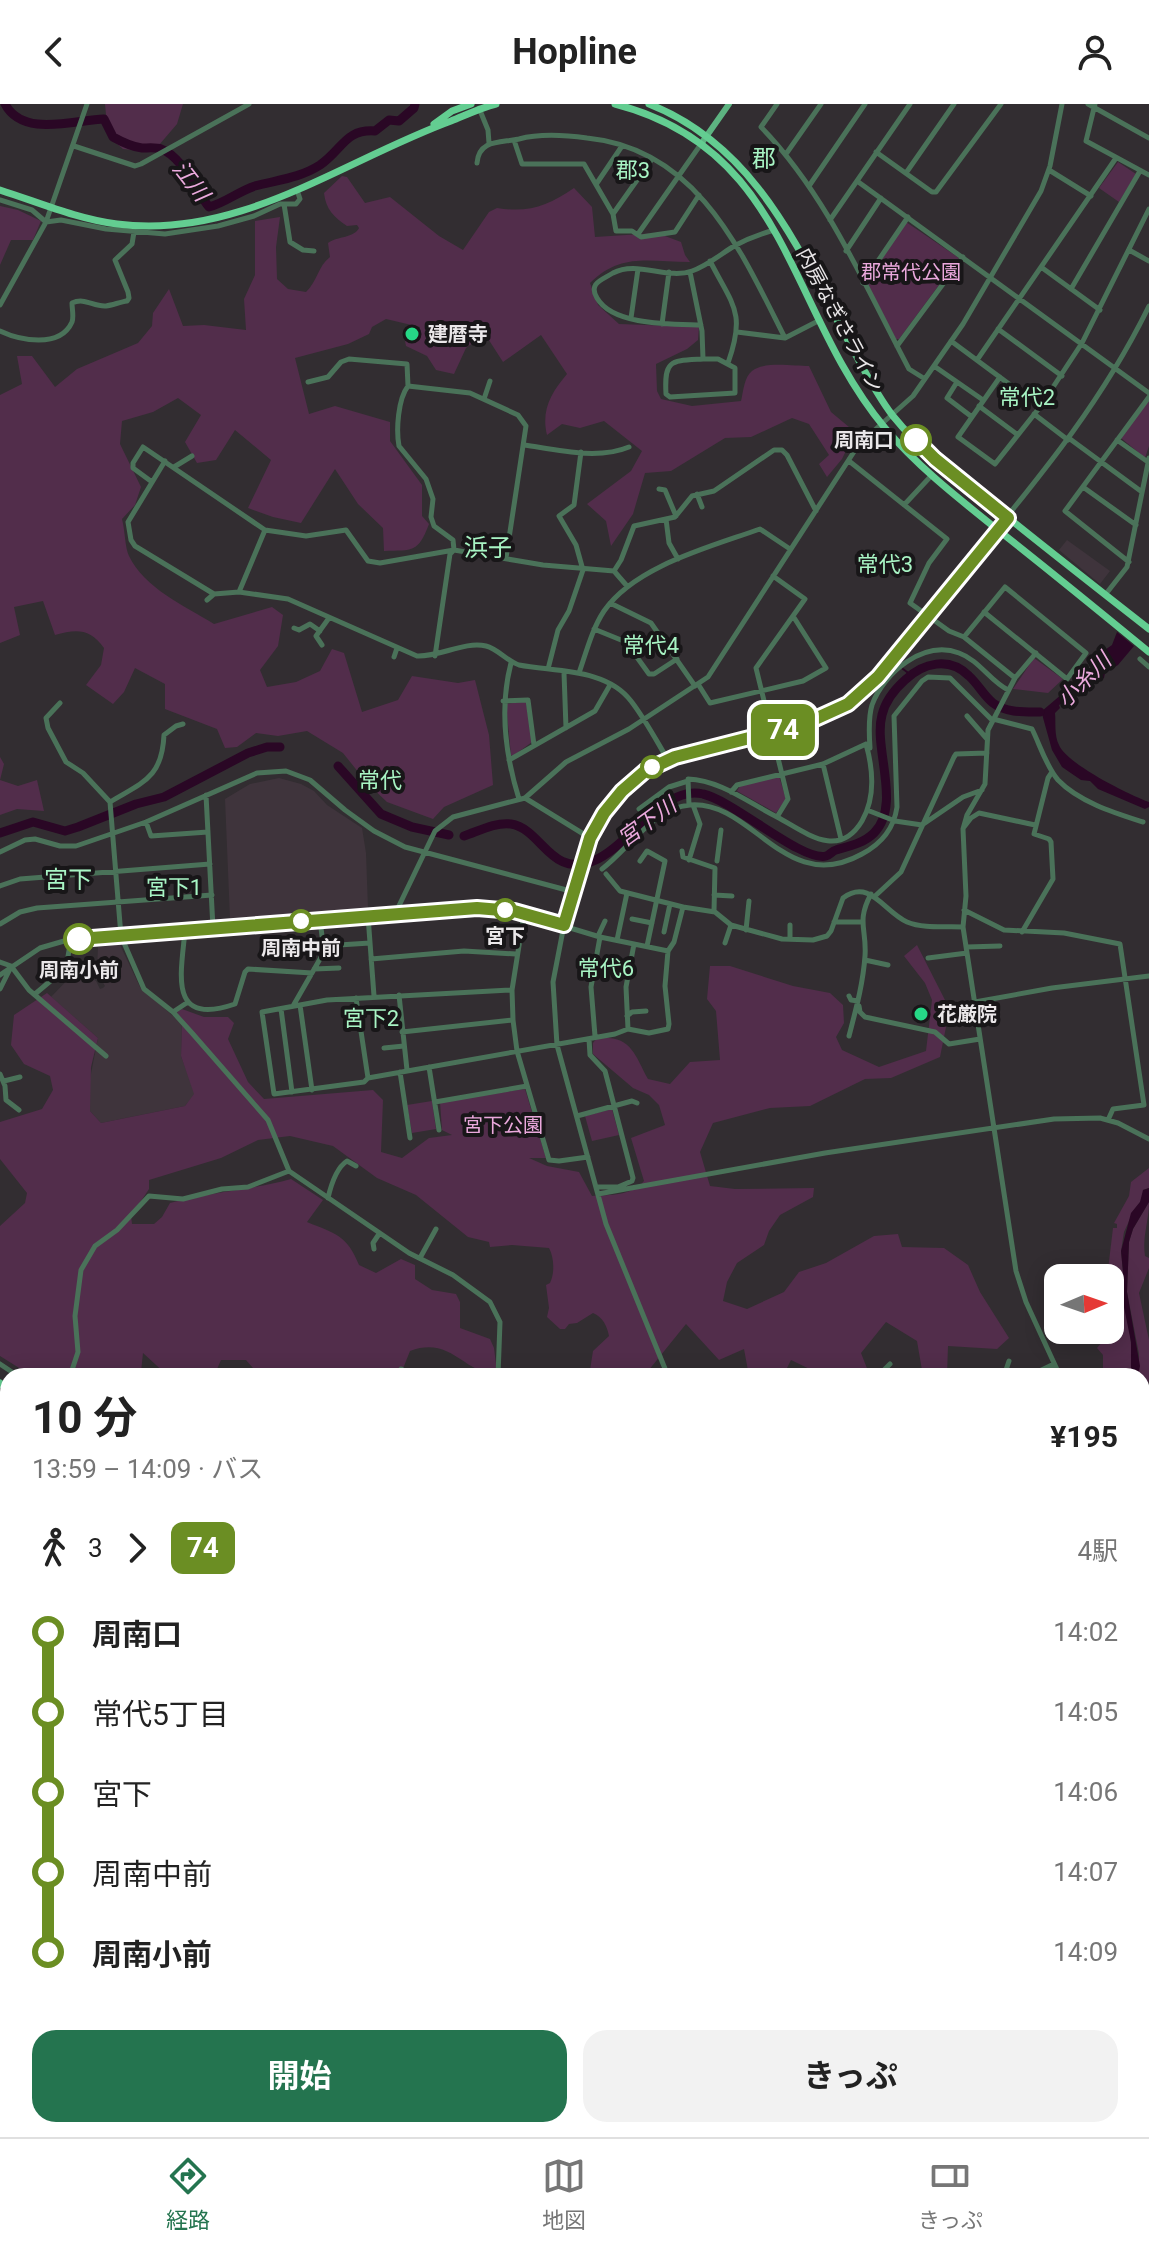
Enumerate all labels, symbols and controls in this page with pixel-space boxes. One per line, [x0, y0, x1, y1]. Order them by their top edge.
icon: back [32, 30, 76, 74]
icon: person [1073, 30, 1117, 74]
text: Hopline [512, 31, 637, 73]
district label: 郡 [752, 145, 776, 173]
water label: 江川 [168, 156, 216, 208]
district label: 郡3 [616, 158, 650, 183]
street label: 内房なぎさライン [792, 244, 888, 396]
park label: 郡常代公園 [861, 260, 961, 284]
place label: 建暦寺 [428, 322, 488, 346]
marker: 建暦寺 [403, 325, 421, 343]
district label: 常代2 [999, 385, 1055, 410]
marker: 周南口 [901, 425, 931, 455]
place label: 周南口 [834, 428, 894, 452]
district label: 浜子 [464, 534, 512, 562]
district label: 常代3 [857, 552, 913, 577]
district label: 常代4 [623, 633, 679, 658]
water label: 小糸川 [1052, 646, 1118, 712]
line badge: 74 [747, 704, 819, 756]
text: 74 [767, 713, 799, 746]
unlabelled marker [641, 756, 663, 778]
district label: 常代 [358, 768, 402, 793]
water label: 宮下川 [613, 791, 683, 852]
district label: 宮下 [44, 866, 92, 894]
district label: 宮下1 [146, 875, 202, 900]
marker: 宮下 [494, 899, 516, 921]
marker: 周南中前 [290, 910, 312, 932]
marker: 周南小前 [64, 924, 94, 954]
place label: 宮下 [485, 924, 525, 948]
place label: 周南中前 [261, 936, 341, 960]
district label: 常代6 [578, 956, 634, 981]
place label: 周南小前 [39, 958, 119, 982]
place label: 花厳院 [937, 1002, 997, 1026]
marker: 花厳院 [912, 1005, 930, 1023]
district label: 宮下2 [343, 1006, 399, 1031]
park label: 宮下公園 [463, 1113, 543, 1137]
north arrow [1044, 1264, 1124, 1344]
map controls [1044, 1264, 1124, 1344]
text: 10 分 [32, 1392, 137, 1444]
text: ¥195 [1050, 1419, 1118, 1454]
text: 13:59 – 14:09 · バス [32, 1454, 263, 1484]
icon: walk [32, 1526, 76, 1570]
icon: forward [115, 1526, 159, 1570]
text: 74 [187, 1531, 219, 1564]
text: 3 [88, 1533, 103, 1563]
text: 4駅 [1077, 1536, 1118, 1566]
text: 周南口 [92, 1617, 182, 1652]
text: 14:02 [1053, 1617, 1118, 1647]
text: 常代5丁目 [92, 1697, 229, 1732]
text: 14:05 [1053, 1697, 1118, 1727]
text: 宮下 [92, 1777, 152, 1812]
text: 14:06 [1053, 1777, 1118, 1807]
text: 周南中前 [92, 1857, 212, 1892]
text: 14:07 [1053, 1857, 1118, 1887]
text: 周南小前 [92, 1937, 212, 1972]
text: 14:09 [1053, 1937, 1118, 1967]
button: 開始 [32, 2030, 567, 2122]
button: きっぷ [583, 2030, 1118, 2122]
tab: 経路 [166, 2154, 210, 2234]
tab: 地図 [542, 2154, 586, 2234]
tab: きっぷ [918, 2154, 983, 2234]

